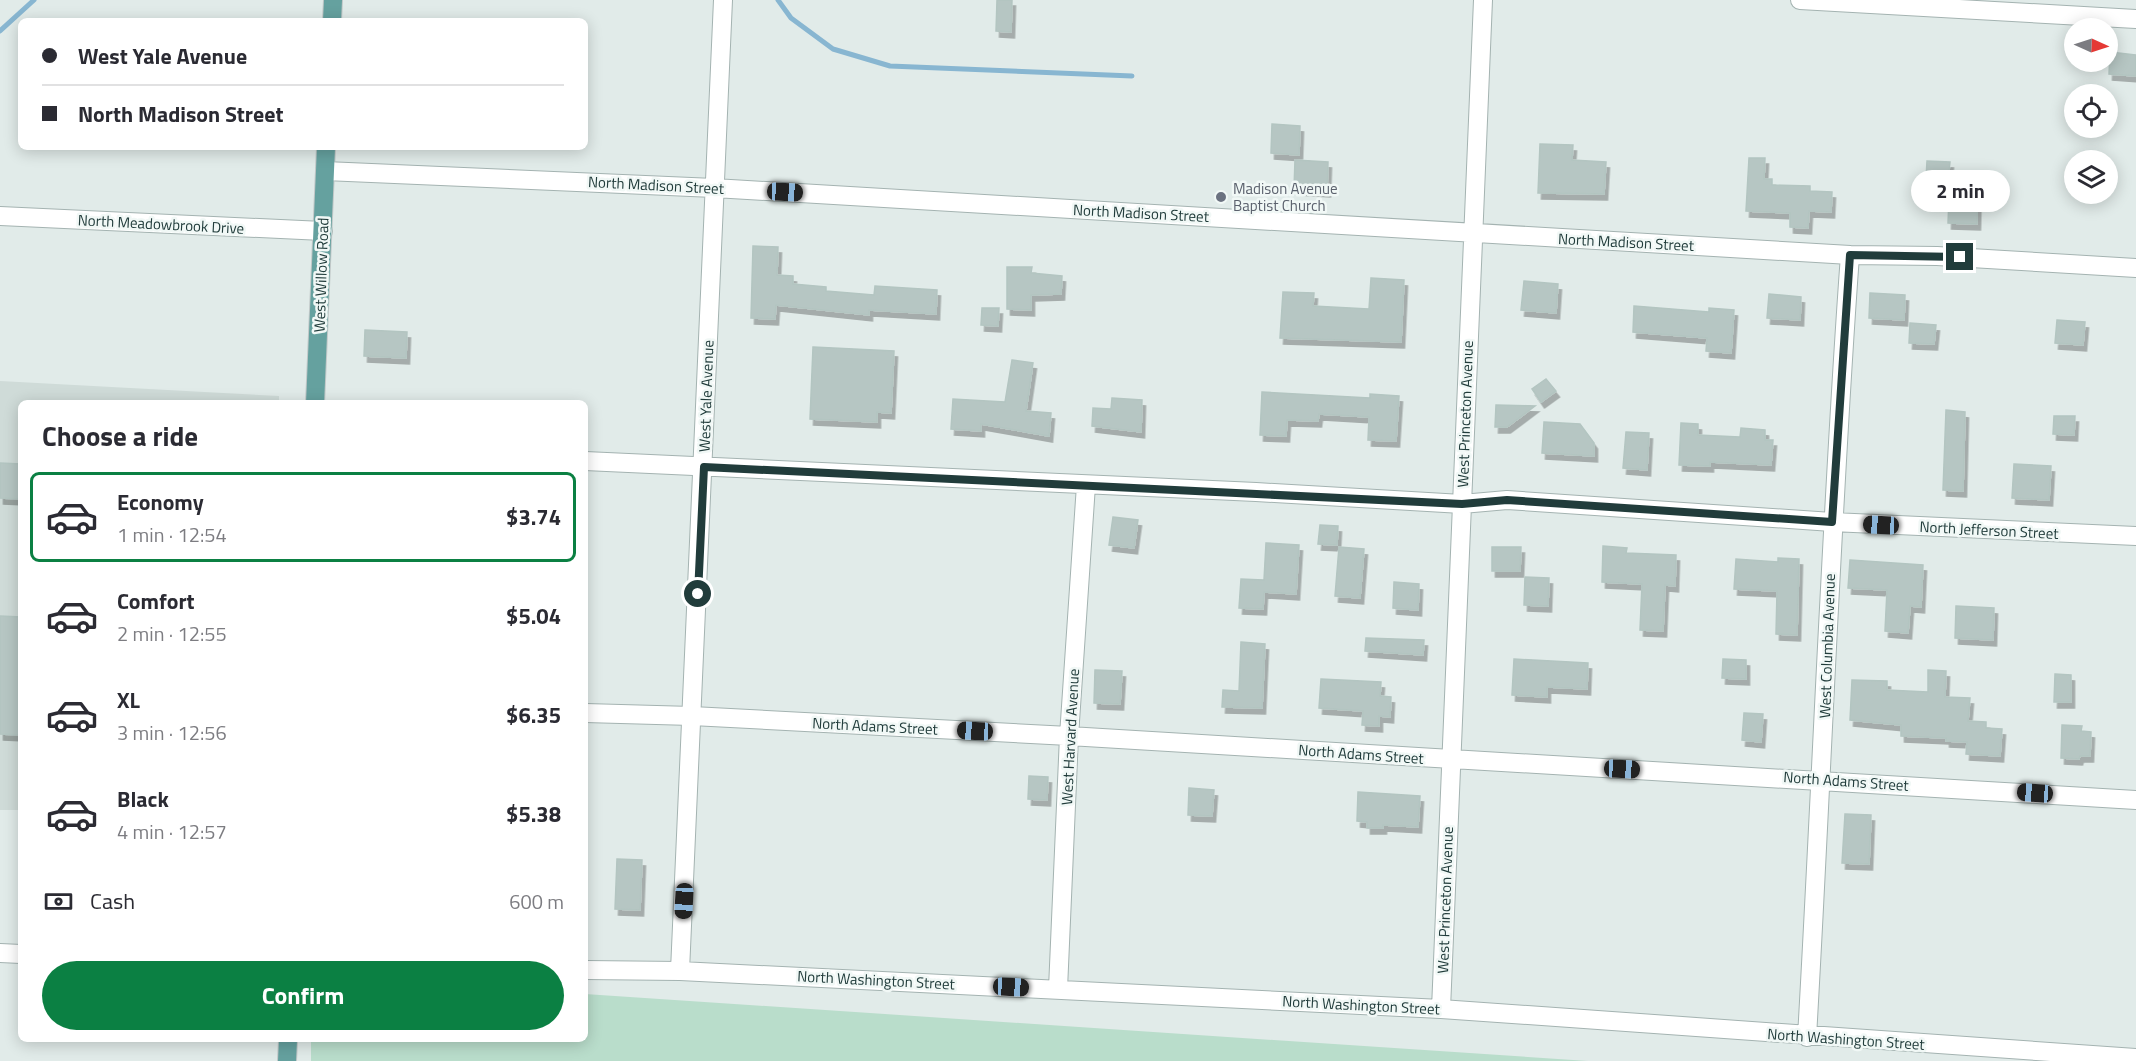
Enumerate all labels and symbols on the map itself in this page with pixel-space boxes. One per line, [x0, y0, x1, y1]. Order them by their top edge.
north arrow [2064, 18, 2118, 72]
street label: North Madison Street [587, 170, 725, 200]
callout: 2 min [1910, 170, 2010, 212]
place label: Madison Avenue Baptist Church [1233, 177, 1338, 217]
car [767, 182, 803, 202]
marker: Madison Avenue Baptist Church [1214, 190, 1228, 204]
street label: North Madison Street [1072, 198, 1210, 228]
street label: North Meadowbrook Drive [77, 208, 245, 240]
street label: West Willow Road [308, 217, 334, 333]
street label: North Madison Street [1557, 227, 1695, 257]
route end [1946, 243, 1973, 270]
street label: West Yale Avenue [693, 340, 719, 452]
street label: West Princeton Avenue [1451, 340, 1479, 488]
car [1863, 515, 1899, 535]
street label: North Jefferson Street [1919, 515, 2060, 545]
street label: West Columbia Avenue [1813, 573, 1841, 719]
route start [684, 580, 711, 607]
street label: West Harvard Avenue [1055, 668, 1085, 806]
street label: North Adams Street [812, 711, 939, 741]
car [957, 721, 993, 741]
street label: North Adams Street [1298, 738, 1425, 770]
car [1604, 759, 1640, 779]
street label: North Adams Street [1783, 765, 1910, 797]
car [2016, 783, 2054, 803]
street label: West Princeton Avenue [1431, 826, 1459, 974]
car [674, 883, 694, 919]
street label: North Washington Street [797, 964, 956, 996]
car [993, 977, 1029, 997]
street label: North Washington Street [1282, 989, 1441, 1021]
street label: North Washington Street [1767, 1022, 1926, 1056]

